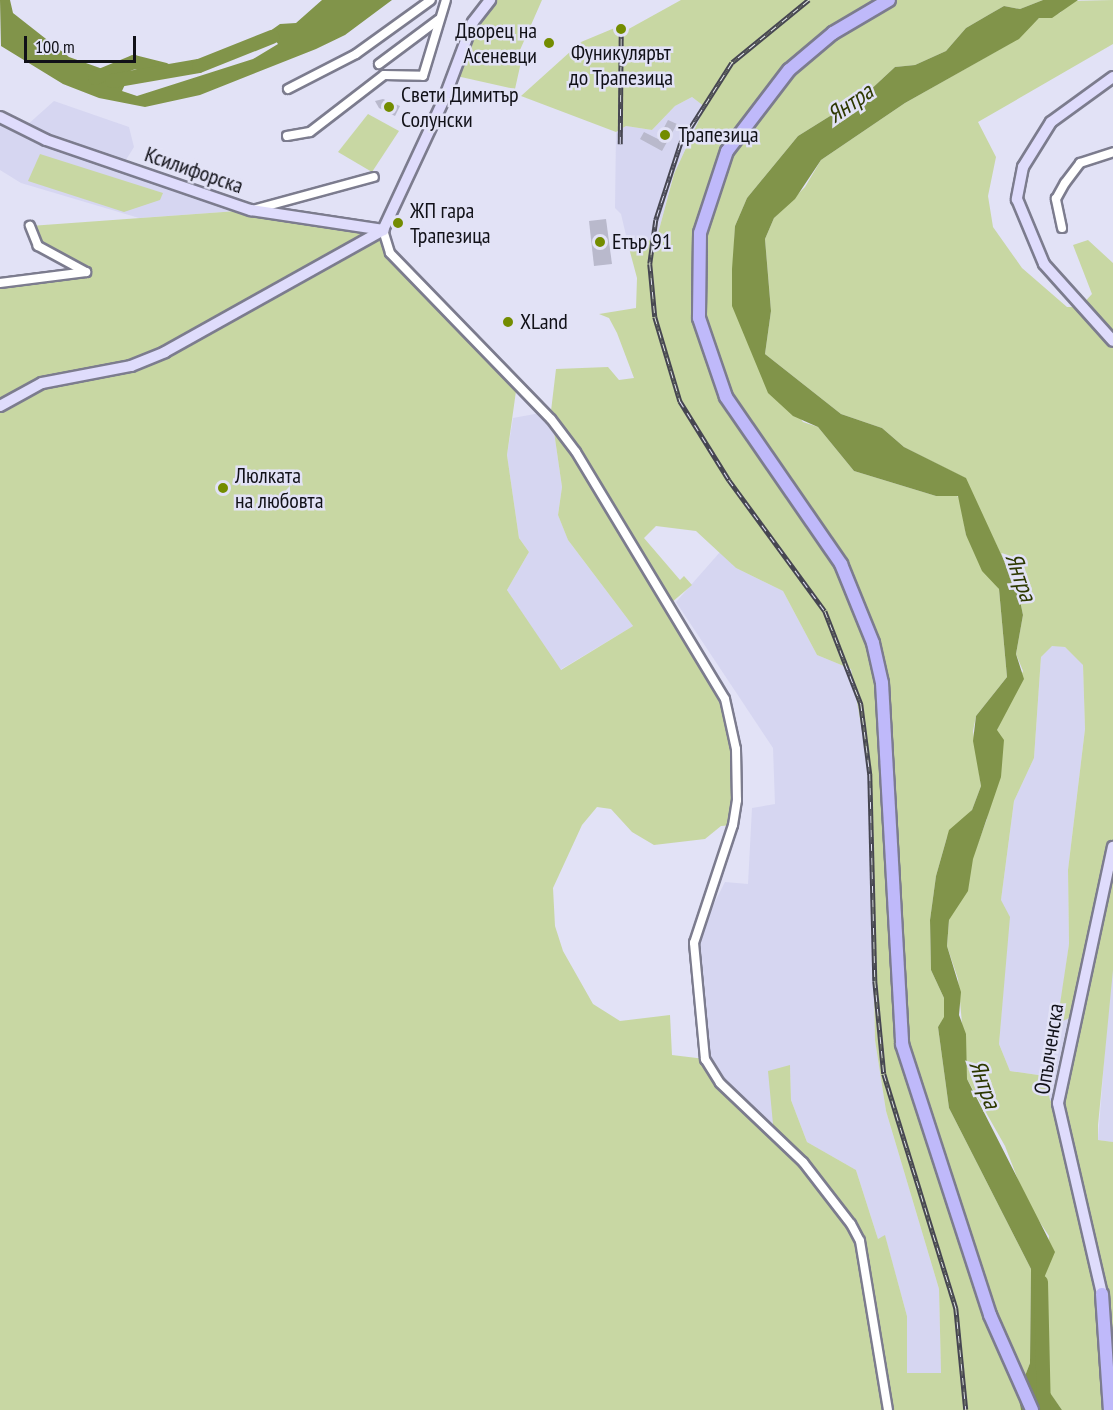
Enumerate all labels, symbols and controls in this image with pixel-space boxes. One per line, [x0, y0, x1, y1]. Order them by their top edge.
place label: Дворец на Асеневци [455, 17, 537, 68]
marker: Фуникулярът до Трапезица [614, 22, 628, 36]
scale bar [27, 24, 140, 62]
text: 100 m [35, 35, 75, 58]
marker: Дворец на Асеневци [542, 36, 556, 50]
place label: Фуникулярът до Трапезица [569, 39, 673, 90]
water label: Янтра [822, 77, 878, 129]
place label: Свети Димитър Солунски [401, 81, 519, 132]
marker: Свети Димитър Солунски [382, 100, 396, 114]
place label: Трапезица [678, 122, 759, 148]
marker: Трапезица [656, 126, 674, 144]
street label: Ксилифорска [141, 141, 247, 199]
place label: ЖП гара Трапезица [410, 197, 491, 248]
marker: ЖП гара Трапезица [391, 216, 405, 230]
place label: Етър 91 [612, 229, 672, 255]
marker: Етър 91 [593, 235, 607, 249]
place label: XLand [520, 309, 568, 335]
marker: XLand [501, 315, 515, 329]
place label: Люлката на любовта [235, 462, 323, 514]
marker: Люлката на любовта [216, 481, 230, 495]
water label: Янтра [999, 549, 1043, 605]
street label: Опълченска [1029, 1002, 1069, 1096]
water label: Янтра [963, 1056, 1007, 1112]

